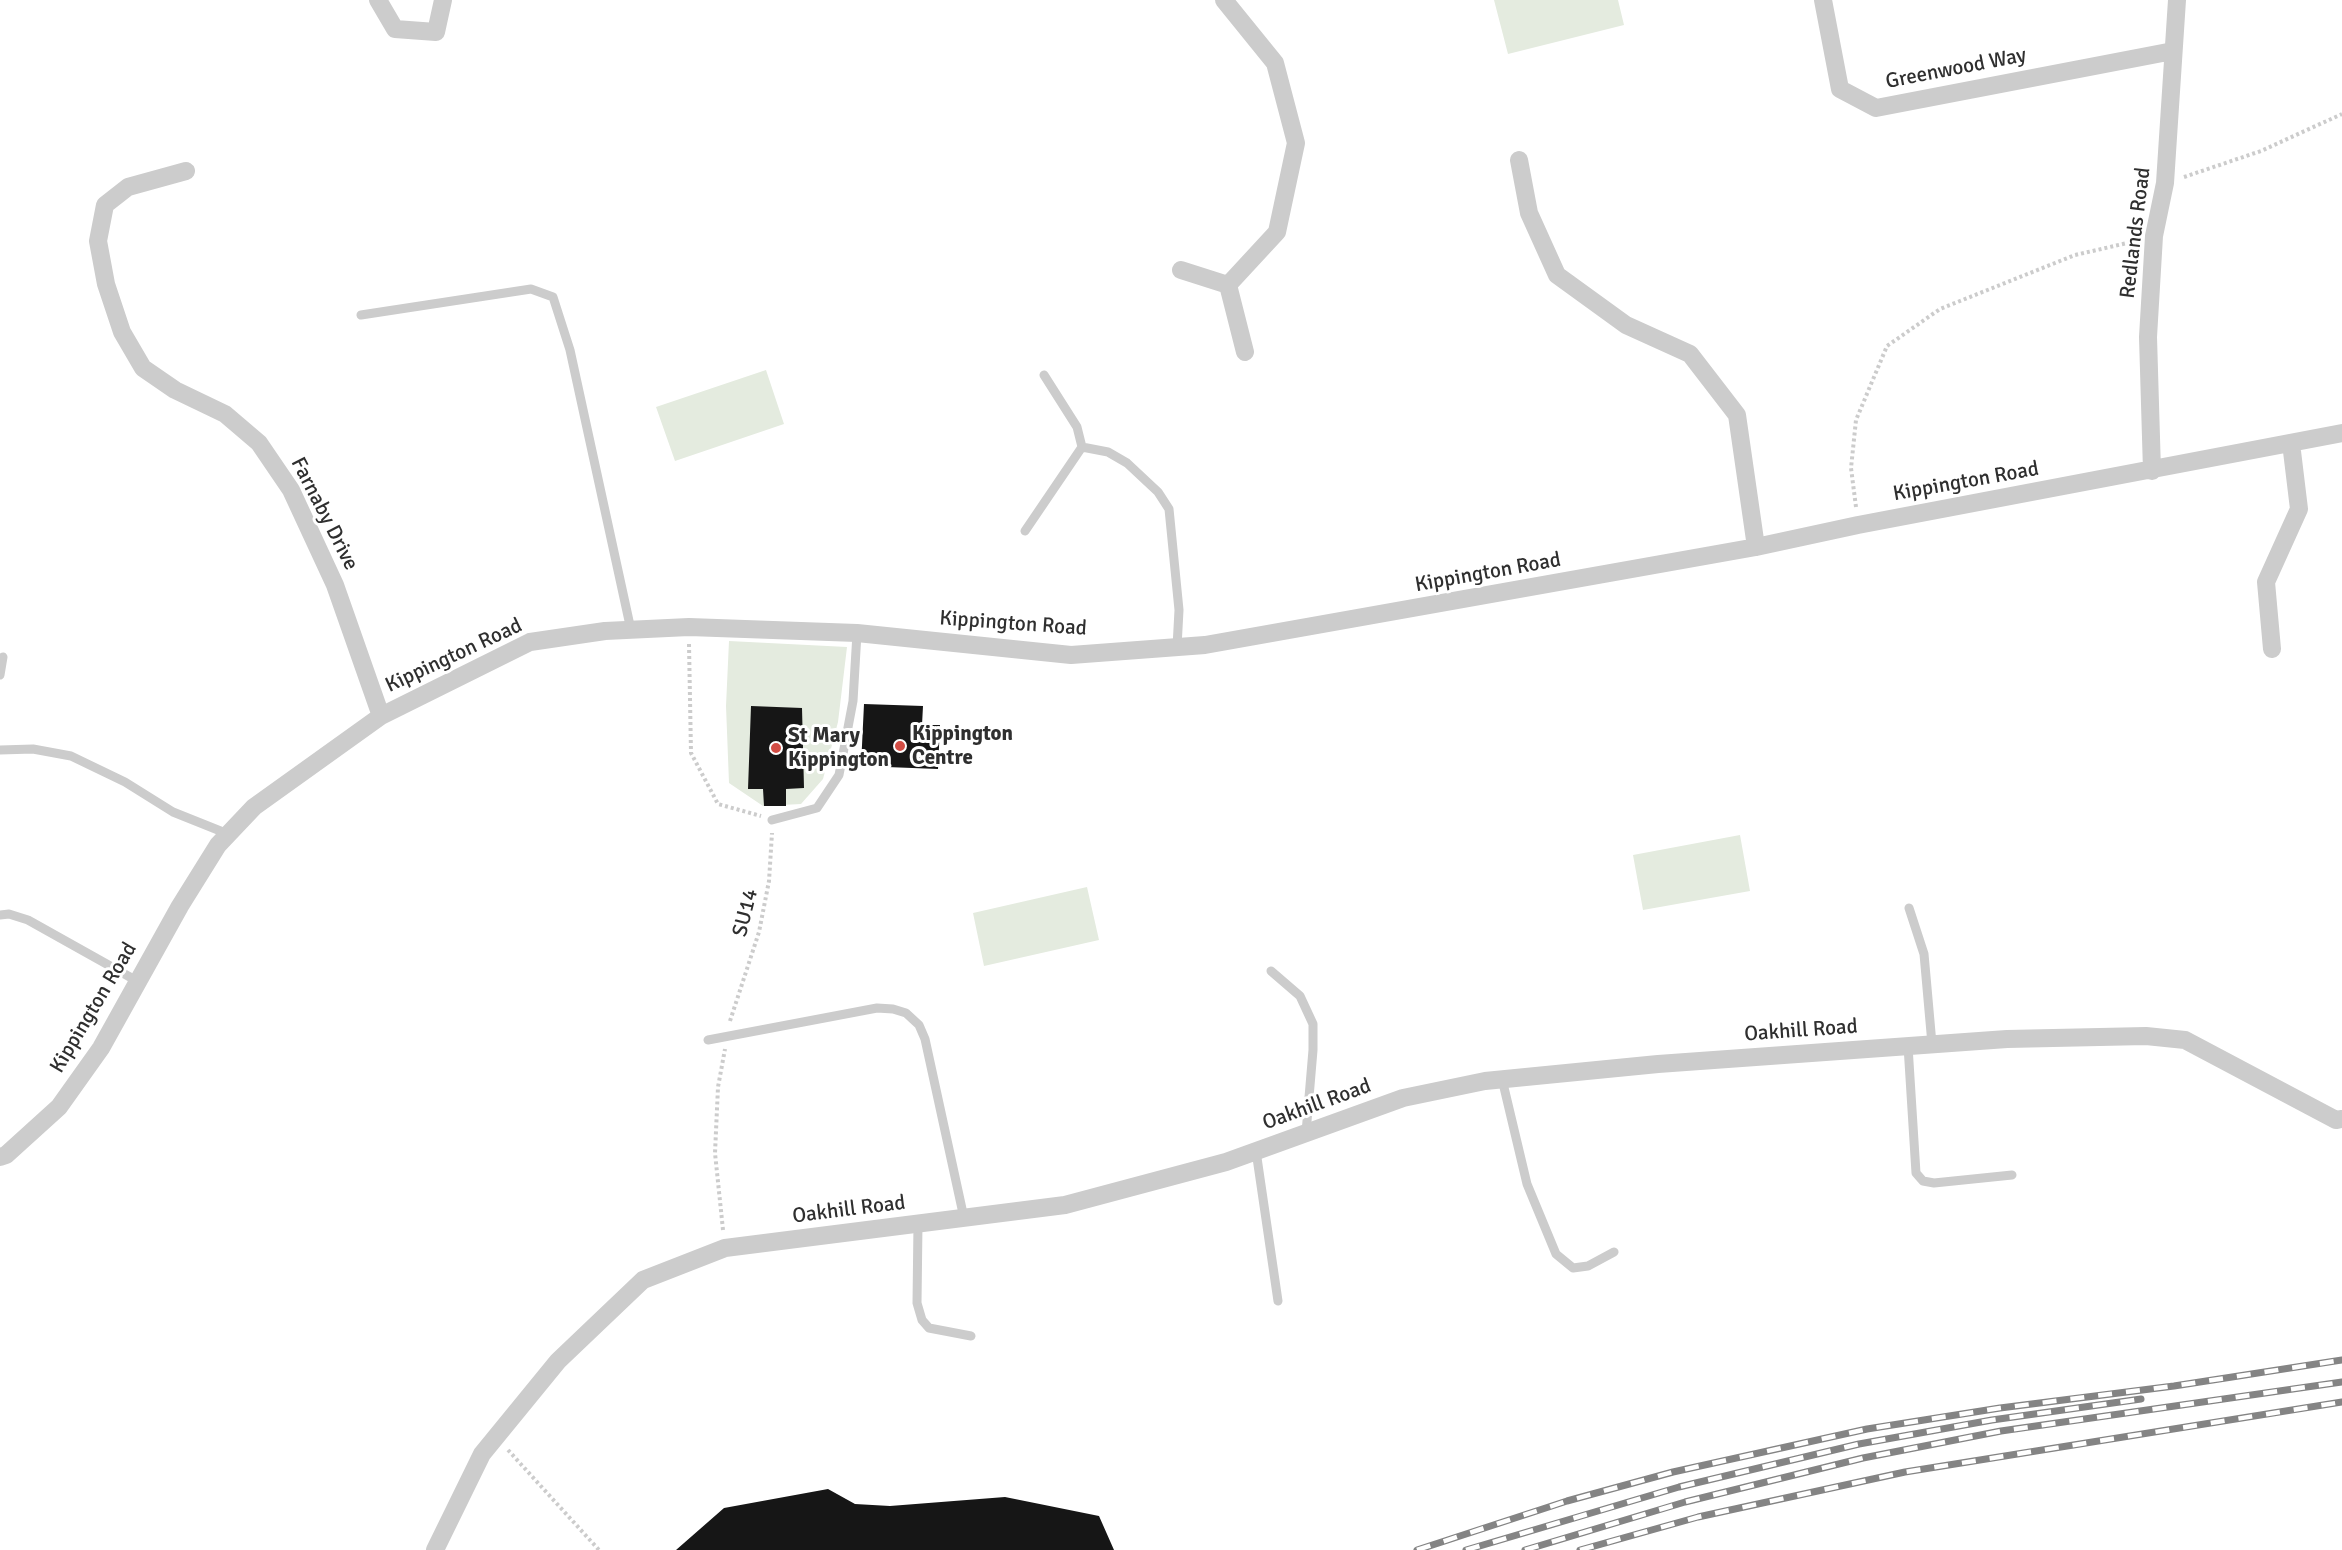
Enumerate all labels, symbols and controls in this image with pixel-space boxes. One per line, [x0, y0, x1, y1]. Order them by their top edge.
street label: Greenwood Way [1884, 43, 2028, 95]
street label: Redlands Road [2115, 166, 2157, 300]
street label: Farnaby Drive [285, 453, 363, 575]
street label: Kippington Road [1891, 457, 2041, 507]
street label: Kippington Road [1413, 548, 1563, 598]
street label: Kippington Road [938, 606, 1088, 642]
street label: Kippington Road [382, 613, 526, 699]
place label: Kippington Centre [912, 721, 1013, 771]
place label: St Mary Kippington [788, 723, 889, 773]
marker: Kippington Centre [893, 739, 907, 753]
marker: St Mary Kippington [769, 741, 783, 755]
street label: SU14 [728, 886, 764, 940]
street label: Kippington Road [45, 938, 143, 1078]
street label: Oakhill Road [1744, 1014, 1858, 1048]
street label: Oakhill Road [1259, 1074, 1375, 1136]
street label: Oakhill Road [791, 1191, 907, 1229]

